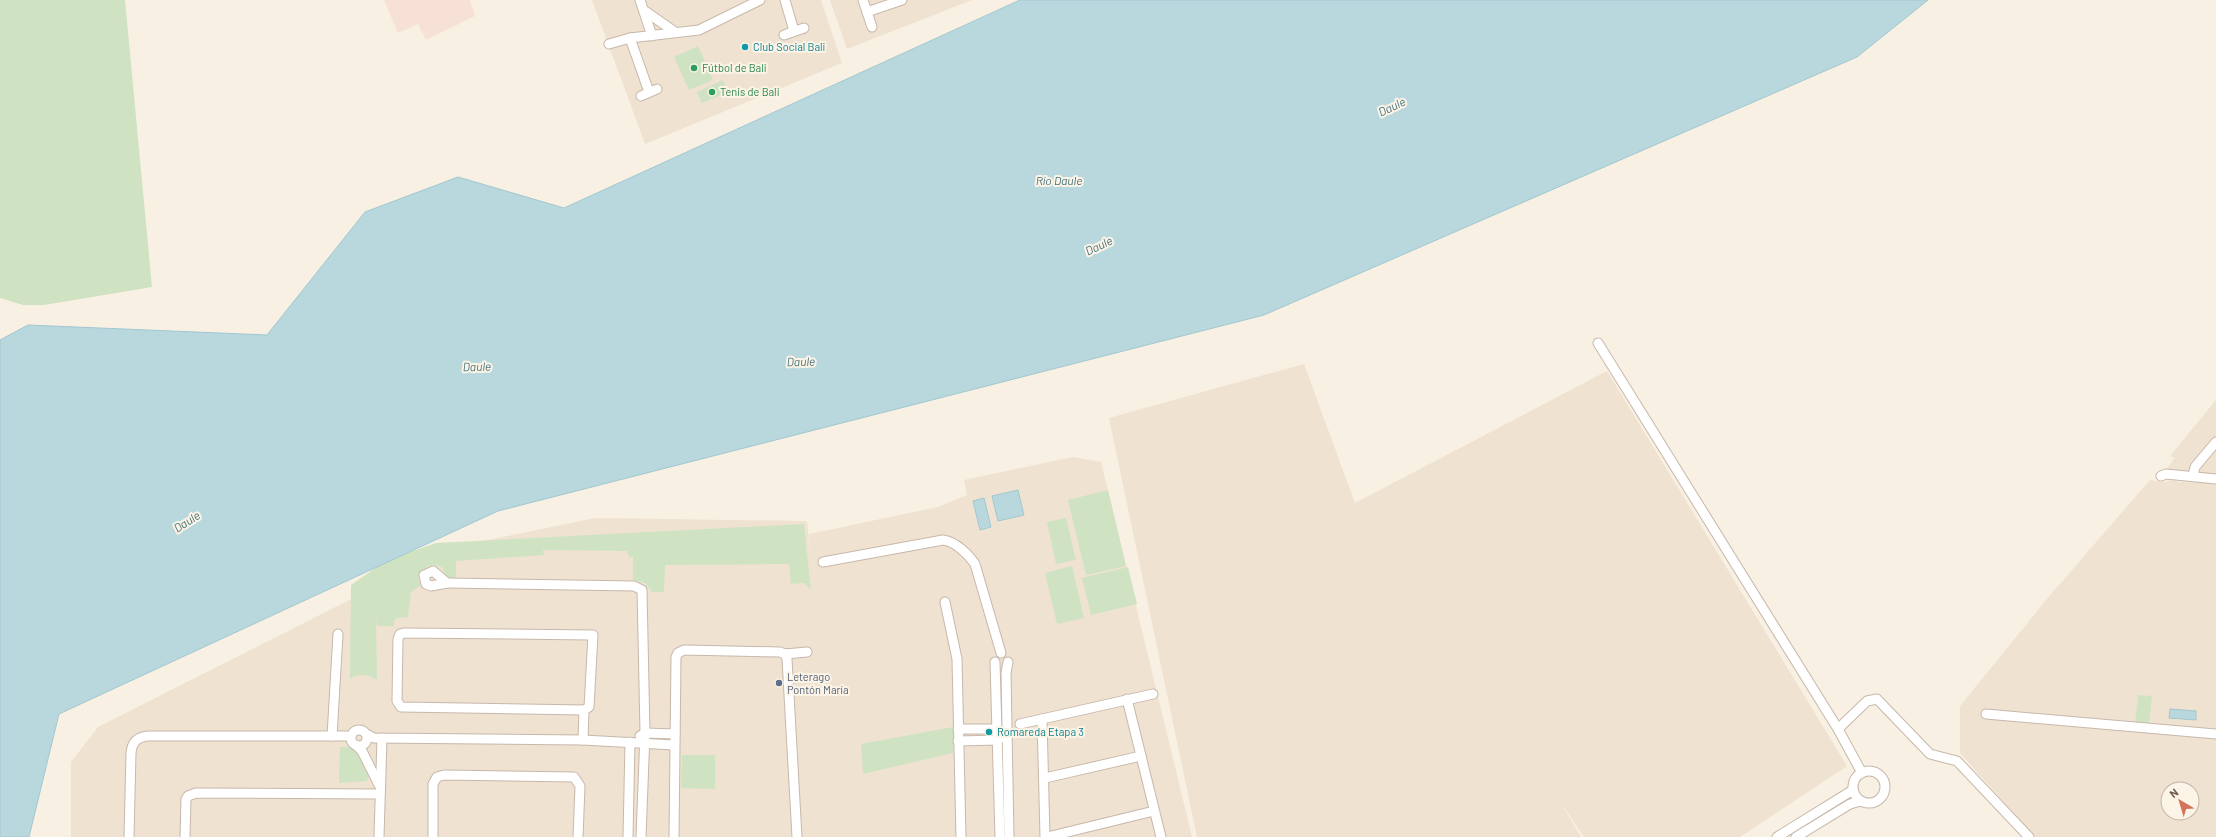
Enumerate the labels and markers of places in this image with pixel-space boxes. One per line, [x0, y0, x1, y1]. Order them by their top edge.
place label: Club Social Bali [753, 40, 826, 53]
marker: Club Social Bali [740, 42, 750, 52]
place label: Fútbol de Bali [702, 61, 767, 74]
marker: Fútbol de Bali [689, 63, 699, 73]
place label: Tenis de Bali [720, 85, 780, 98]
marker: Tenis de Bali [707, 87, 717, 97]
place label: Leterago Pontón María [787, 670, 849, 696]
marker: Leterago Pontón María [774, 678, 784, 688]
place label: Romareda Etapa 3 [997, 725, 1084, 738]
marker: Romareda Etapa 3 [984, 727, 994, 737]

